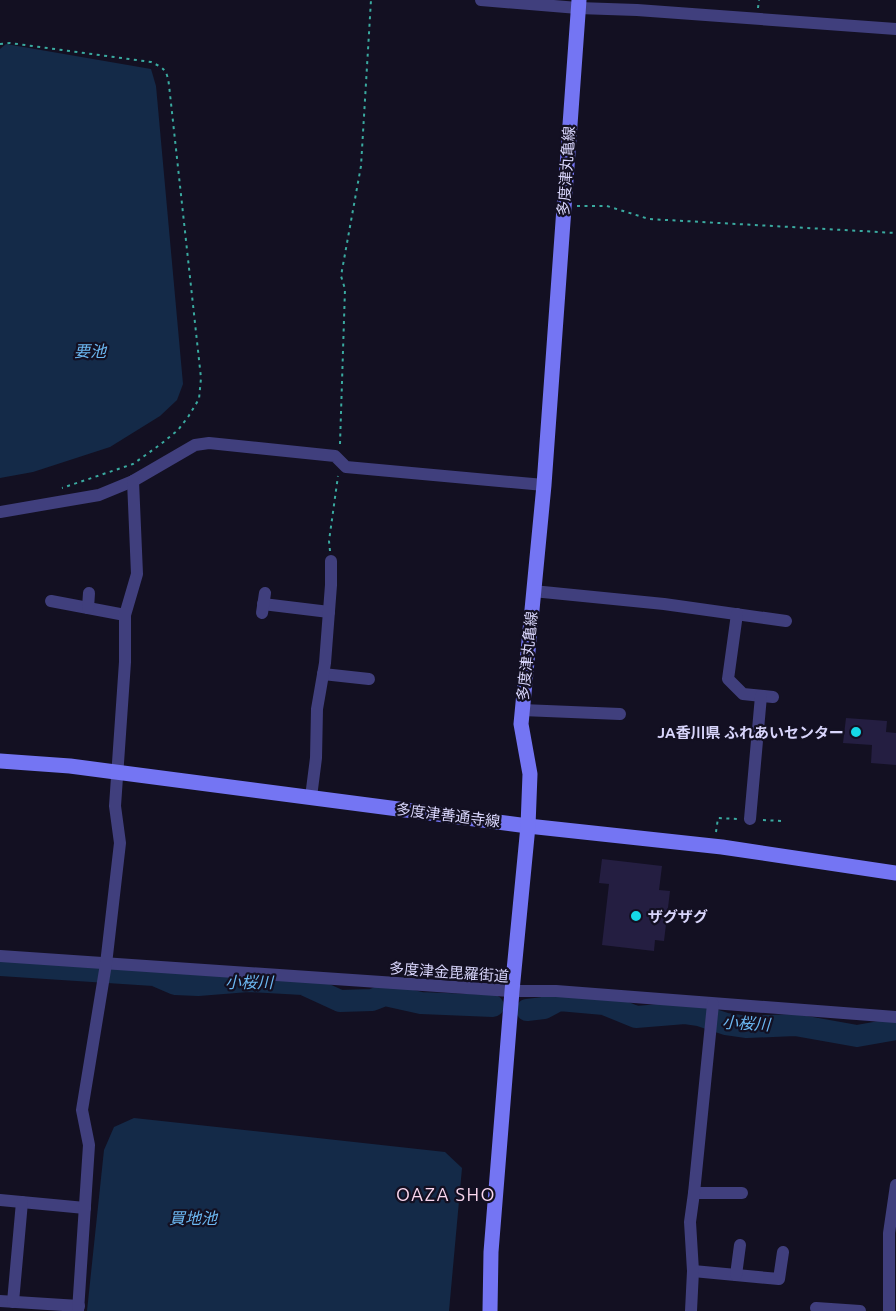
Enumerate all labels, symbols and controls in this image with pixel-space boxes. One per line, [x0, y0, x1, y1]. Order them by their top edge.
street label: 多度津丸亀線 [554, 126, 578, 216]
water label: 要池 [74, 342, 108, 360]
street label: 多度津丸亀線 [514, 610, 540, 702]
place label: JA香川県 ふれあいセンター [657, 724, 844, 741]
marker: JA香川県 ふれあいセンター [849, 725, 863, 739]
street label: 多度津善通寺線 [395, 800, 501, 830]
place label: ザグザグ [648, 908, 708, 925]
marker: ザグザグ [629, 909, 643, 923]
street label: 多度津金毘羅街道 [389, 959, 509, 985]
water label: 小桜川 [225, 973, 275, 991]
water label: 小桜川 [722, 1013, 772, 1033]
district label: OAZA SHO [396, 1184, 496, 1204]
water label: 買地池 [169, 1209, 219, 1227]

